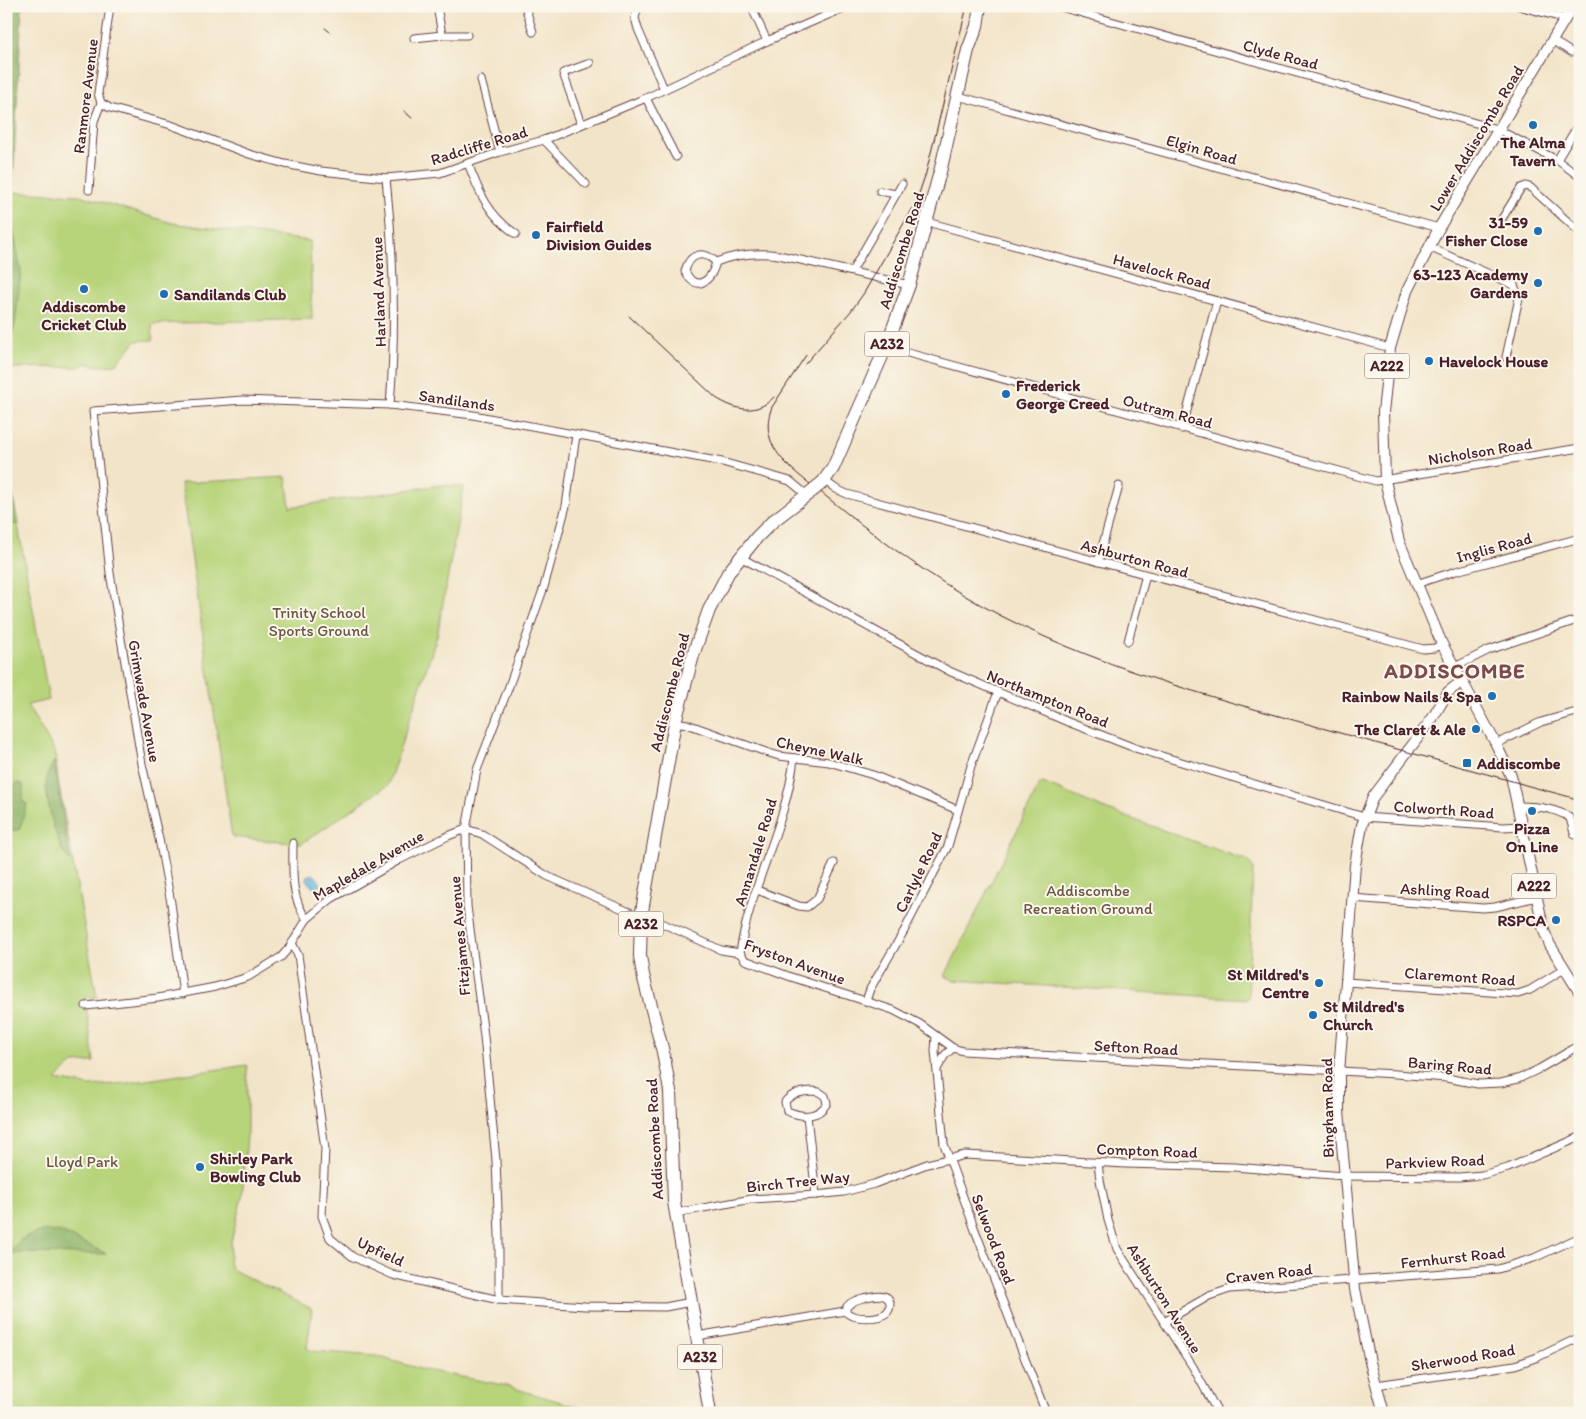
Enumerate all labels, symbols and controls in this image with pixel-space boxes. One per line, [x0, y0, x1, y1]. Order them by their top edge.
street label: Clyde Road [1241, 35, 1321, 74]
street label: Ranmore Avenue [69, 37, 102, 155]
street label: Lower Addiscombe Road [1425, 62, 1528, 215]
marker: The Alma Tavern [1527, 119, 1539, 131]
street label: Radcliffe Road [428, 122, 530, 169]
street label: Elgin Road [1164, 130, 1240, 169]
place label: The Alma Tavern [1500, 133, 1566, 170]
street label: Addiscombe Road [875, 189, 928, 311]
place label: 31-59 Fisher Close [1445, 213, 1528, 250]
place label: Fairfield Division Guides [546, 217, 652, 254]
marker: 31-59 Fisher Close [1532, 225, 1544, 237]
marker: Fairfield Division Guides [530, 229, 542, 241]
street label: Harland Avenue [367, 236, 390, 348]
street label: Havelock Road [1111, 249, 1213, 294]
place label: 63-123 Academy Gardens [1413, 265, 1528, 302]
marker: 63-123 Academy Gardens [1532, 277, 1544, 289]
marker: Addiscombe Cricket Club [78, 283, 90, 295]
place label: Sandilands Club [174, 285, 286, 304]
marker: Sandilands Club [158, 288, 170, 300]
place label: Addiscombe Cricket Club [41, 297, 127, 334]
road number: A232 [864, 332, 910, 356]
place label: Havelock House [1439, 352, 1548, 371]
road number: A222 [1364, 354, 1410, 378]
marker: Havelock House [1423, 355, 1435, 367]
place label: Frederick George Creed [1016, 376, 1109, 414]
street label: Sandilands [418, 386, 496, 415]
marker: Frederick George Creed [1000, 388, 1012, 400]
street label: Outram Road [1121, 390, 1215, 433]
street label: Nicholson Road [1427, 434, 1534, 469]
street label: Inglis Road [1454, 528, 1534, 567]
street label: Ashburton Road [1079, 535, 1191, 582]
park label: Trinity School Sports Ground [269, 603, 369, 640]
street label: Addiscombe Road [646, 631, 693, 753]
street label: Grimwade Avenue [124, 638, 165, 764]
district label: ADDISCOMBE [1383, 658, 1526, 683]
street label: Northampton Road [984, 665, 1112, 732]
place label: Rainbow Nails & Spa [1342, 687, 1483, 707]
marker: Rainbow Nails & Spa [1486, 690, 1498, 702]
place label: The Claret & Ale [1353, 720, 1466, 739]
marker: The Claret & Ale [1470, 723, 1482, 735]
street label: Cheyne Walk [774, 732, 865, 769]
place label: Addiscombe [1476, 754, 1561, 773]
marker: Addiscombe [1461, 757, 1473, 769]
street label: Annandale Road [730, 795, 781, 909]
street label: Colworth Road [1393, 796, 1495, 823]
marker: Pizza On Line [1526, 805, 1538, 817]
place label: Pizza On Line [1506, 819, 1559, 856]
street label: Mapledale Avenue [309, 826, 427, 905]
street label: Carlyle Road [891, 828, 946, 916]
road number: A222 [1512, 874, 1556, 898]
street label: Fitzjames Avenue [445, 875, 474, 997]
street label: Ashling Road [1400, 879, 1491, 902]
park label: Addiscombe Recreation Ground [1023, 881, 1153, 918]
place label: RSPCA [1497, 911, 1547, 930]
road number: A232 [618, 912, 664, 936]
marker: RSPCA [1550, 914, 1562, 926]
street label: Fryston Avenue [742, 934, 848, 989]
street label: Claremont Road [1404, 963, 1516, 990]
place label: St Mildred's Centre [1227, 965, 1309, 1002]
marker: St Mildred's Centre [1313, 977, 1325, 989]
place label: St Mildred's Church [1323, 997, 1405, 1034]
marker: St Mildred's Church [1307, 1009, 1319, 1021]
street label: Sefton Road [1093, 1036, 1179, 1059]
street label: Baring Road [1407, 1052, 1493, 1079]
street label: Bingham Road [1317, 1058, 1338, 1158]
street label: Addiscombe Road [642, 1078, 667, 1200]
street label: Compton Road [1096, 1139, 1198, 1162]
place label: Shirley Park Bowling Club [210, 1149, 301, 1187]
street label: Parkview Road [1385, 1150, 1485, 1173]
park label: Lloyd Park [46, 1152, 118, 1171]
marker: Shirley Park Bowling Club [194, 1161, 206, 1173]
street label: Birch Tree Way [745, 1167, 851, 1196]
street label: Selwood Road [968, 1191, 1019, 1287]
street label: Upfield [354, 1232, 408, 1271]
street label: Ashburton Avenue [1123, 1240, 1206, 1357]
street label: Fernhurst Road [1400, 1243, 1507, 1272]
street label: Craven Road [1225, 1259, 1314, 1288]
street label: Sherwood Road [1410, 1340, 1517, 1375]
road number: A232 [678, 1344, 722, 1370]

